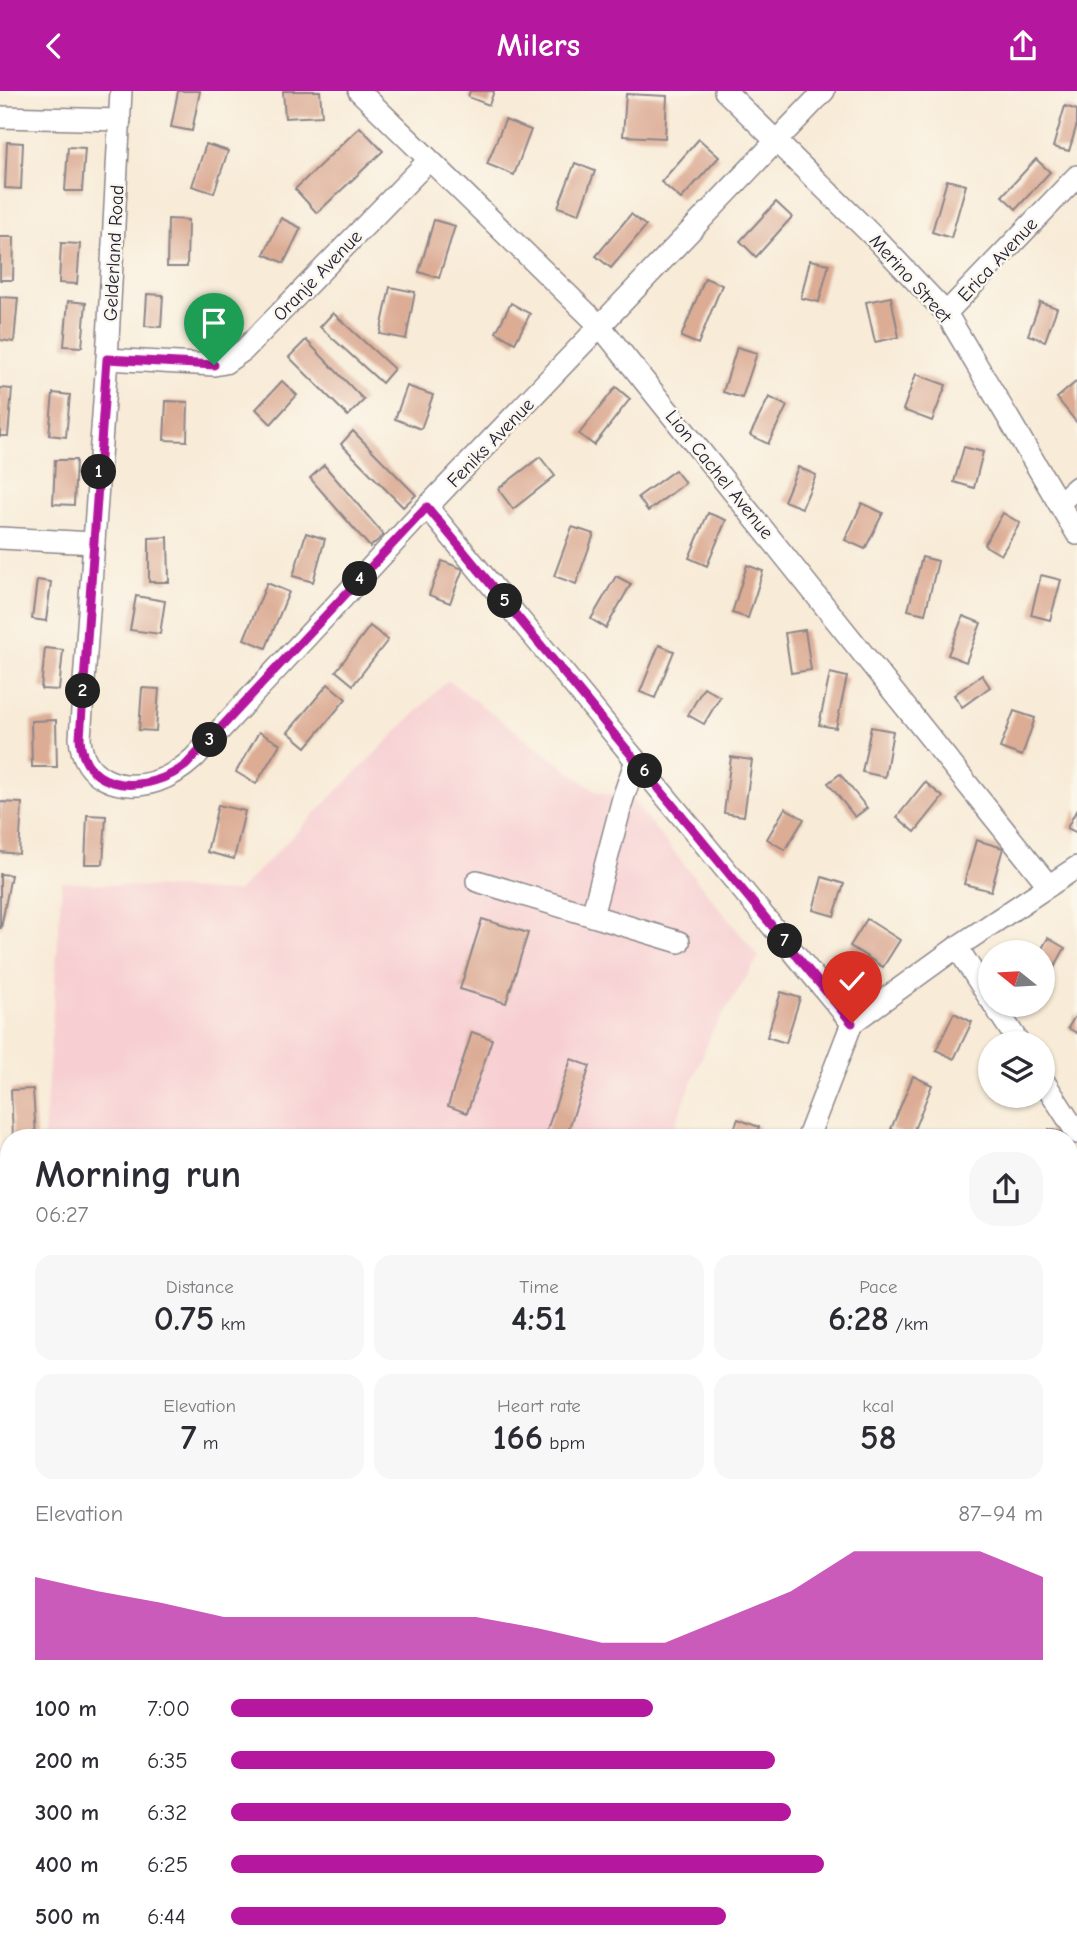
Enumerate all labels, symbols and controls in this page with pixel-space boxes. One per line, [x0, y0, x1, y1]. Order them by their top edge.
icon: back [35, 27, 73, 65]
text: Milers [497, 27, 580, 64]
icon: share [1004, 27, 1042, 65]
street label: Gelderland Road [99, 184, 129, 322]
street label: Erica Avenue [953, 213, 1042, 306]
street label: Oranje Avenue [269, 226, 367, 326]
street label: Merino Street [865, 230, 956, 328]
pin [184, 293, 244, 365]
icon: arrive [195, 304, 233, 342]
street label: Feniks Avenue [443, 394, 539, 492]
street label: Lion Cachel Avenue [661, 406, 778, 543]
pin: 1 [82, 455, 116, 489]
text: 1 [95, 460, 102, 482]
pin: 4 [342, 561, 378, 596]
text: 4 [355, 567, 364, 589]
pin: 5 [488, 583, 522, 619]
text: 5 [499, 589, 510, 611]
pin: 2 [66, 673, 100, 709]
text: 2 [78, 679, 87, 701]
pin: 3 [192, 723, 228, 757]
text: 3 [205, 728, 214, 750]
pin: 6 [628, 753, 662, 789]
text: 6 [640, 759, 649, 781]
pin: 7 [768, 923, 802, 959]
text: 7 [780, 929, 789, 951]
north arrow [978, 940, 1055, 1017]
map controls [978, 940, 1055, 1108]
pin [822, 951, 882, 1023]
icon: check [833, 962, 871, 1000]
button: layers [978, 1031, 1055, 1108]
button: share [969, 1152, 1043, 1226]
text: Morning run [35, 1153, 241, 1197]
text: 06:27 [35, 1201, 89, 1228]
text: Distance [166, 1276, 234, 1298]
text: Time [519, 1276, 559, 1298]
text: Pace [859, 1276, 897, 1298]
text: 0.75 [154, 1298, 214, 1339]
text: 4:51 [511, 1298, 567, 1339]
text: 6:28 [828, 1298, 889, 1339]
text: km [214, 1313, 246, 1335]
text: /km [889, 1313, 929, 1335]
text: Elevation [163, 1395, 236, 1417]
text: Heart rate [497, 1395, 581, 1417]
text: kcal [862, 1395, 894, 1417]
text: 7 [181, 1417, 197, 1458]
text: 166 [493, 1417, 543, 1458]
text: 58 [860, 1417, 897, 1458]
text: m [197, 1432, 219, 1454]
text: bpm [543, 1432, 585, 1454]
text: Elevation [35, 1500, 123, 1527]
text: 87–94 m [958, 1500, 1043, 1527]
text: 100 m [35, 1695, 97, 1722]
text: 7:00 [147, 1695, 190, 1722]
text: 200 m [35, 1747, 99, 1774]
text: 6:35 [147, 1747, 188, 1774]
text: 300 m [35, 1799, 99, 1826]
text: 6:32 [147, 1799, 187, 1826]
text: 400 m [35, 1851, 99, 1878]
text: 6:25 [147, 1851, 188, 1878]
text: 500 m [35, 1903, 100, 1930]
text: 6:44 [147, 1903, 186, 1930]

